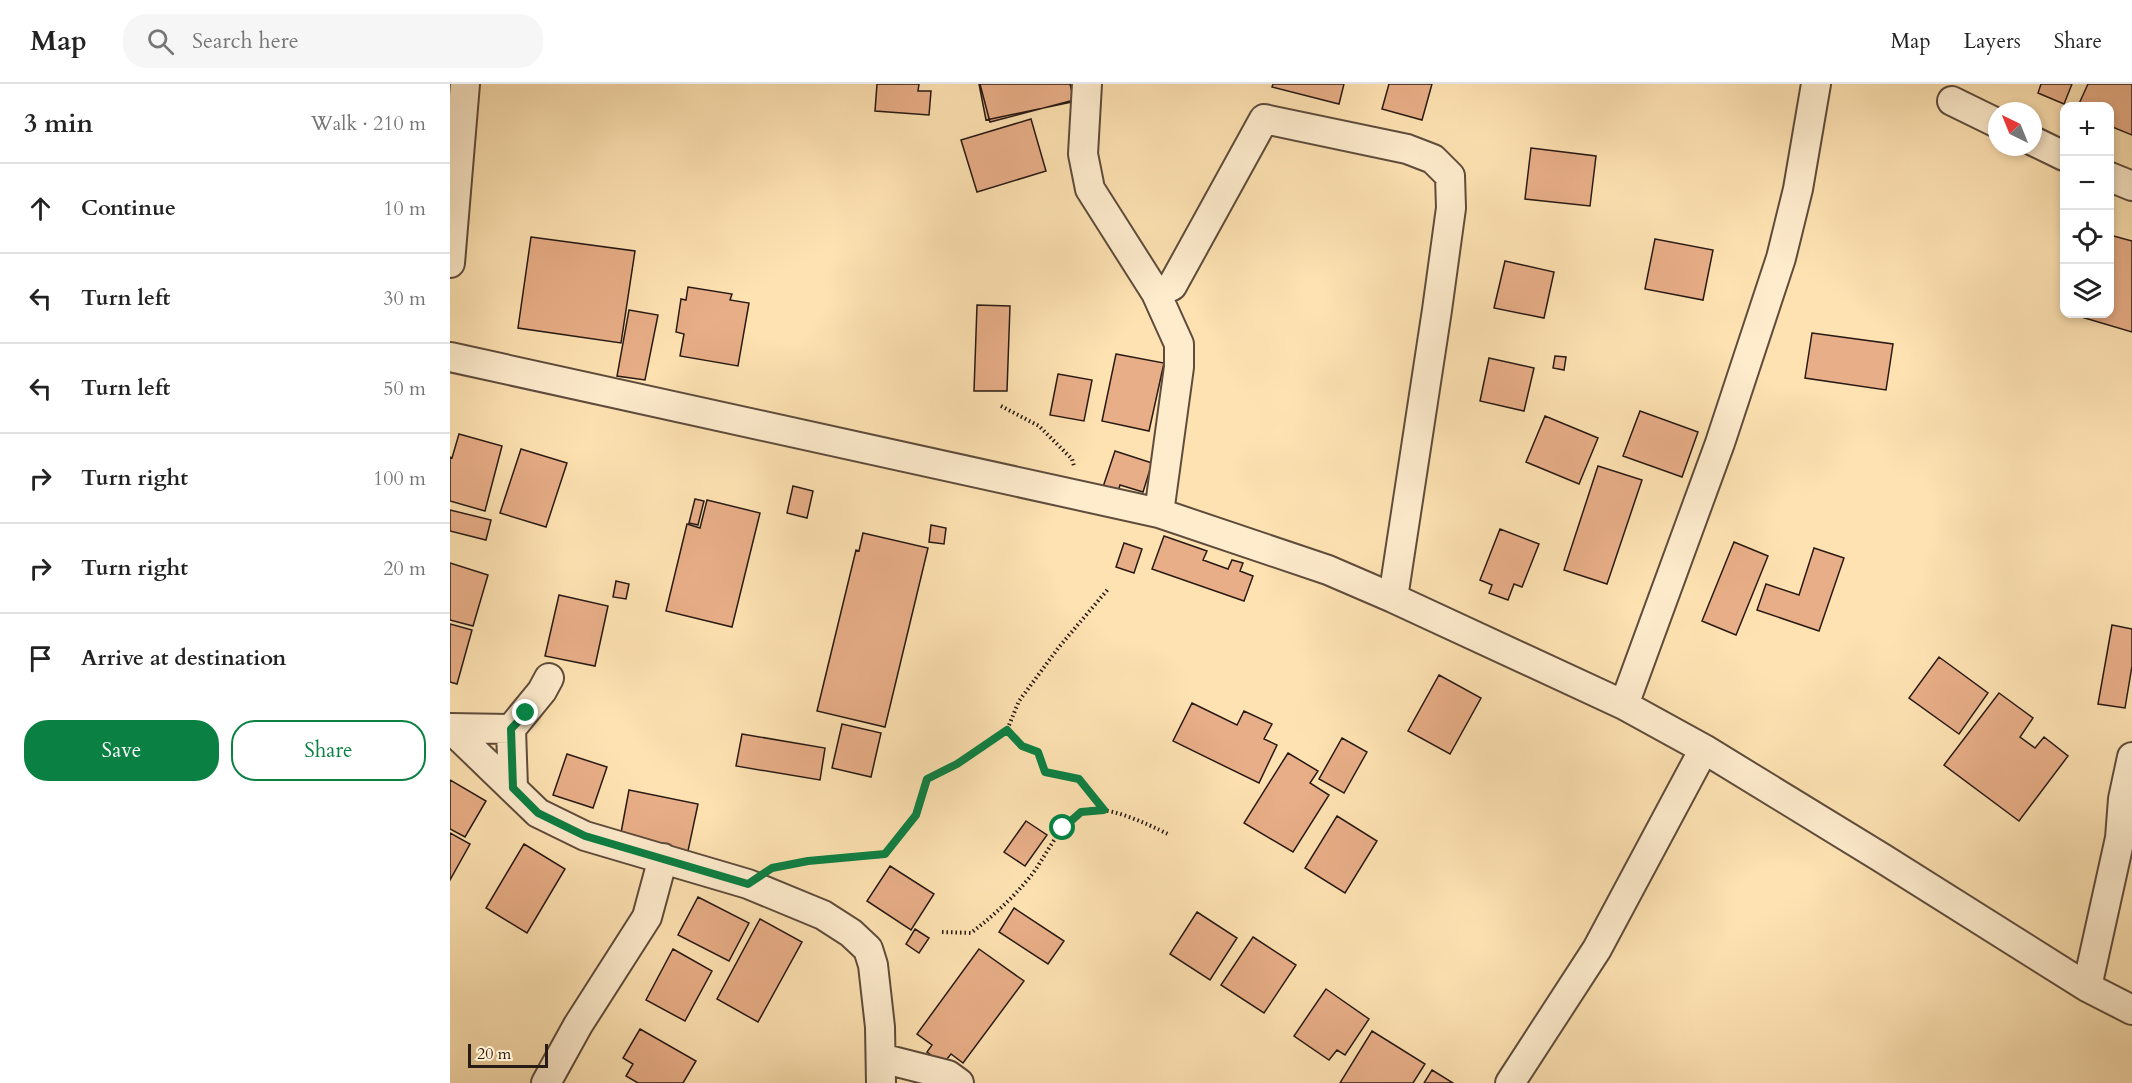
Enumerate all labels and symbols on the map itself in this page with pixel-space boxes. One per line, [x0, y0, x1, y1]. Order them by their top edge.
north arrow [1988, 102, 2042, 156]
route end [512, 699, 538, 725]
route start [1049, 814, 1075, 840]
scale bar [468, 1041, 548, 1068]

